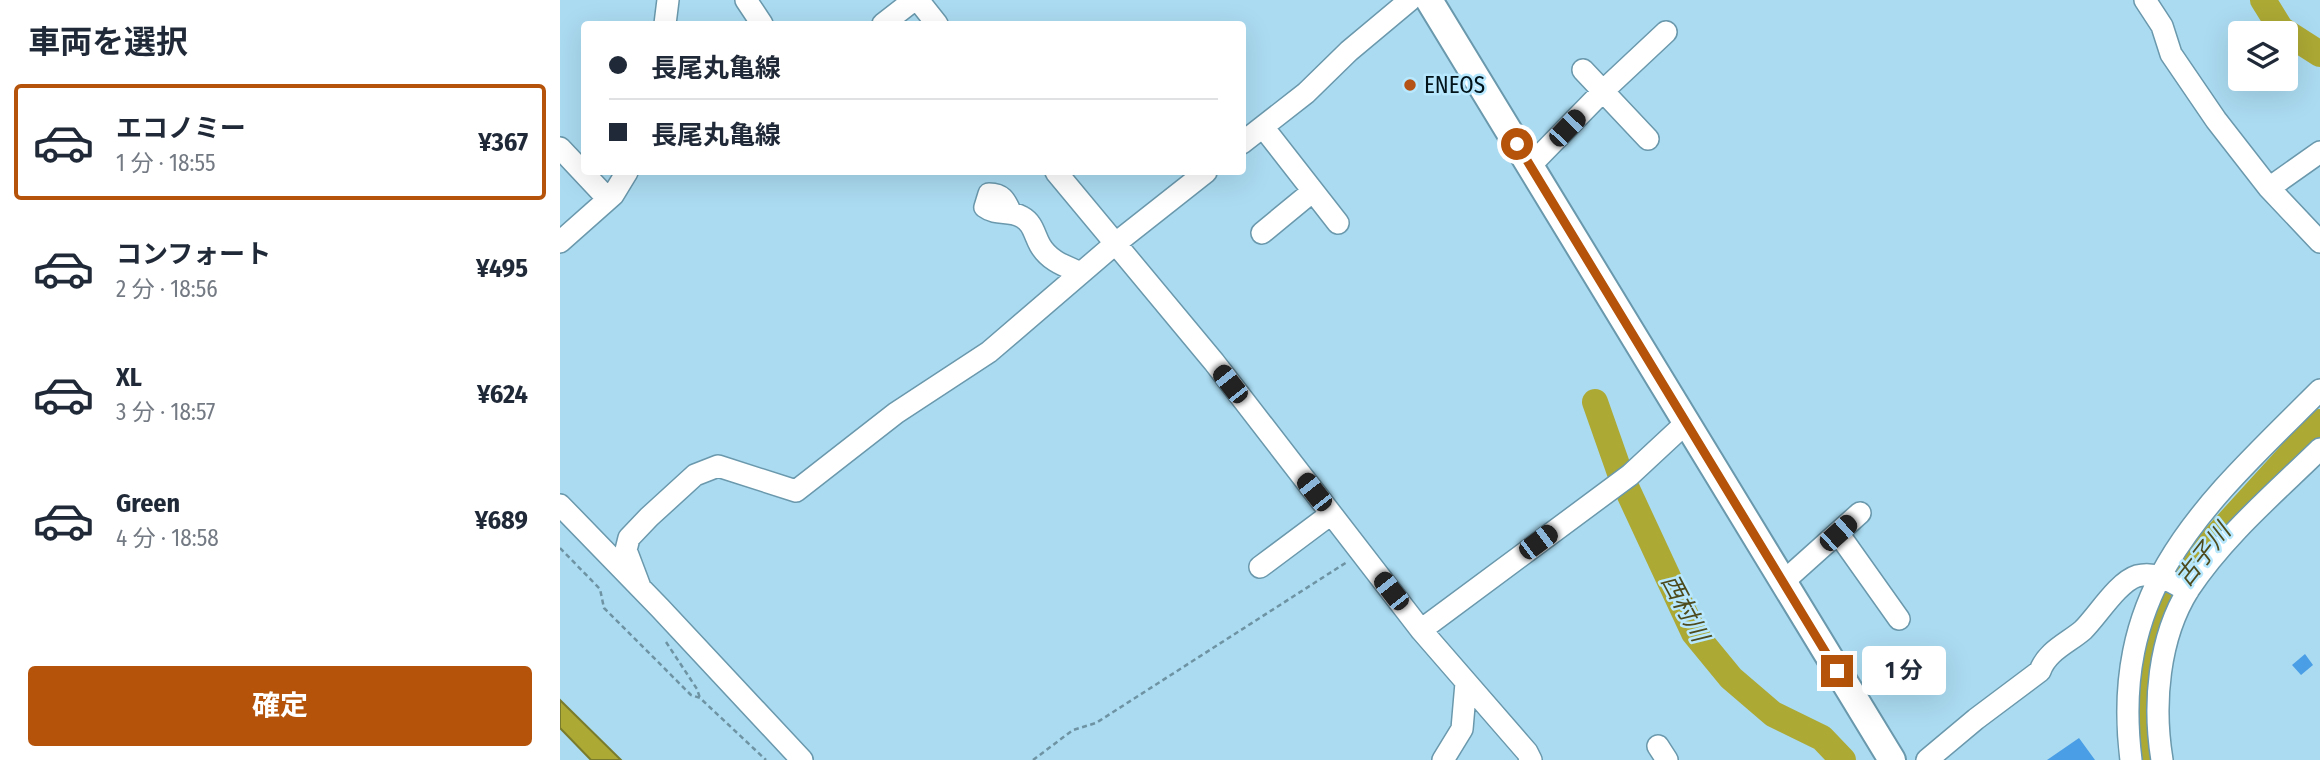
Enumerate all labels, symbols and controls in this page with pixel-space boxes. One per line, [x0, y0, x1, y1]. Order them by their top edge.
map controls [2228, 21, 2298, 91]
button: layers [2228, 21, 2298, 91]
text: 車両を選択 [28, 23, 188, 61]
text: 長尾丸亀線 [651, 53, 781, 84]
place label: ENEOS [1424, 71, 1485, 99]
marker: ENEOS [1402, 77, 1418, 93]
car [1545, 106, 1590, 150]
icon: car [32, 111, 95, 174]
text: エコノミー [116, 113, 246, 144]
text: 長尾丸亀線 [651, 120, 781, 151]
text: ¥367 [478, 127, 528, 158]
route start [1501, 128, 1533, 160]
text: 1 分 · 18:55 [116, 149, 216, 177]
icon: car [32, 237, 95, 300]
text: コンフォート [116, 239, 271, 270]
text: ¥495 [476, 253, 528, 284]
text: 2 分 · 18:56 [116, 275, 218, 303]
car [1209, 361, 1252, 407]
text: XL [116, 362, 142, 393]
icon: car [32, 363, 95, 426]
text: ¥624 [477, 379, 528, 410]
text: 3 分 · 18:57 [116, 398, 215, 426]
car [1293, 469, 1336, 515]
text: Green [116, 488, 180, 519]
icon: car [32, 489, 95, 552]
text: ¥689 [475, 505, 528, 536]
car [1816, 511, 1861, 555]
water label: 古子川 [2170, 516, 2238, 592]
car [1515, 521, 1562, 563]
text: 4 分 · 18:58 [116, 524, 219, 552]
car [1370, 568, 1413, 614]
water label: 西村川 [1656, 570, 1716, 649]
callout: 1 分 [1862, 646, 1946, 696]
route end [1821, 655, 1853, 687]
text: 1 分 [1885, 656, 1923, 684]
button: 確定 [28, 666, 532, 746]

